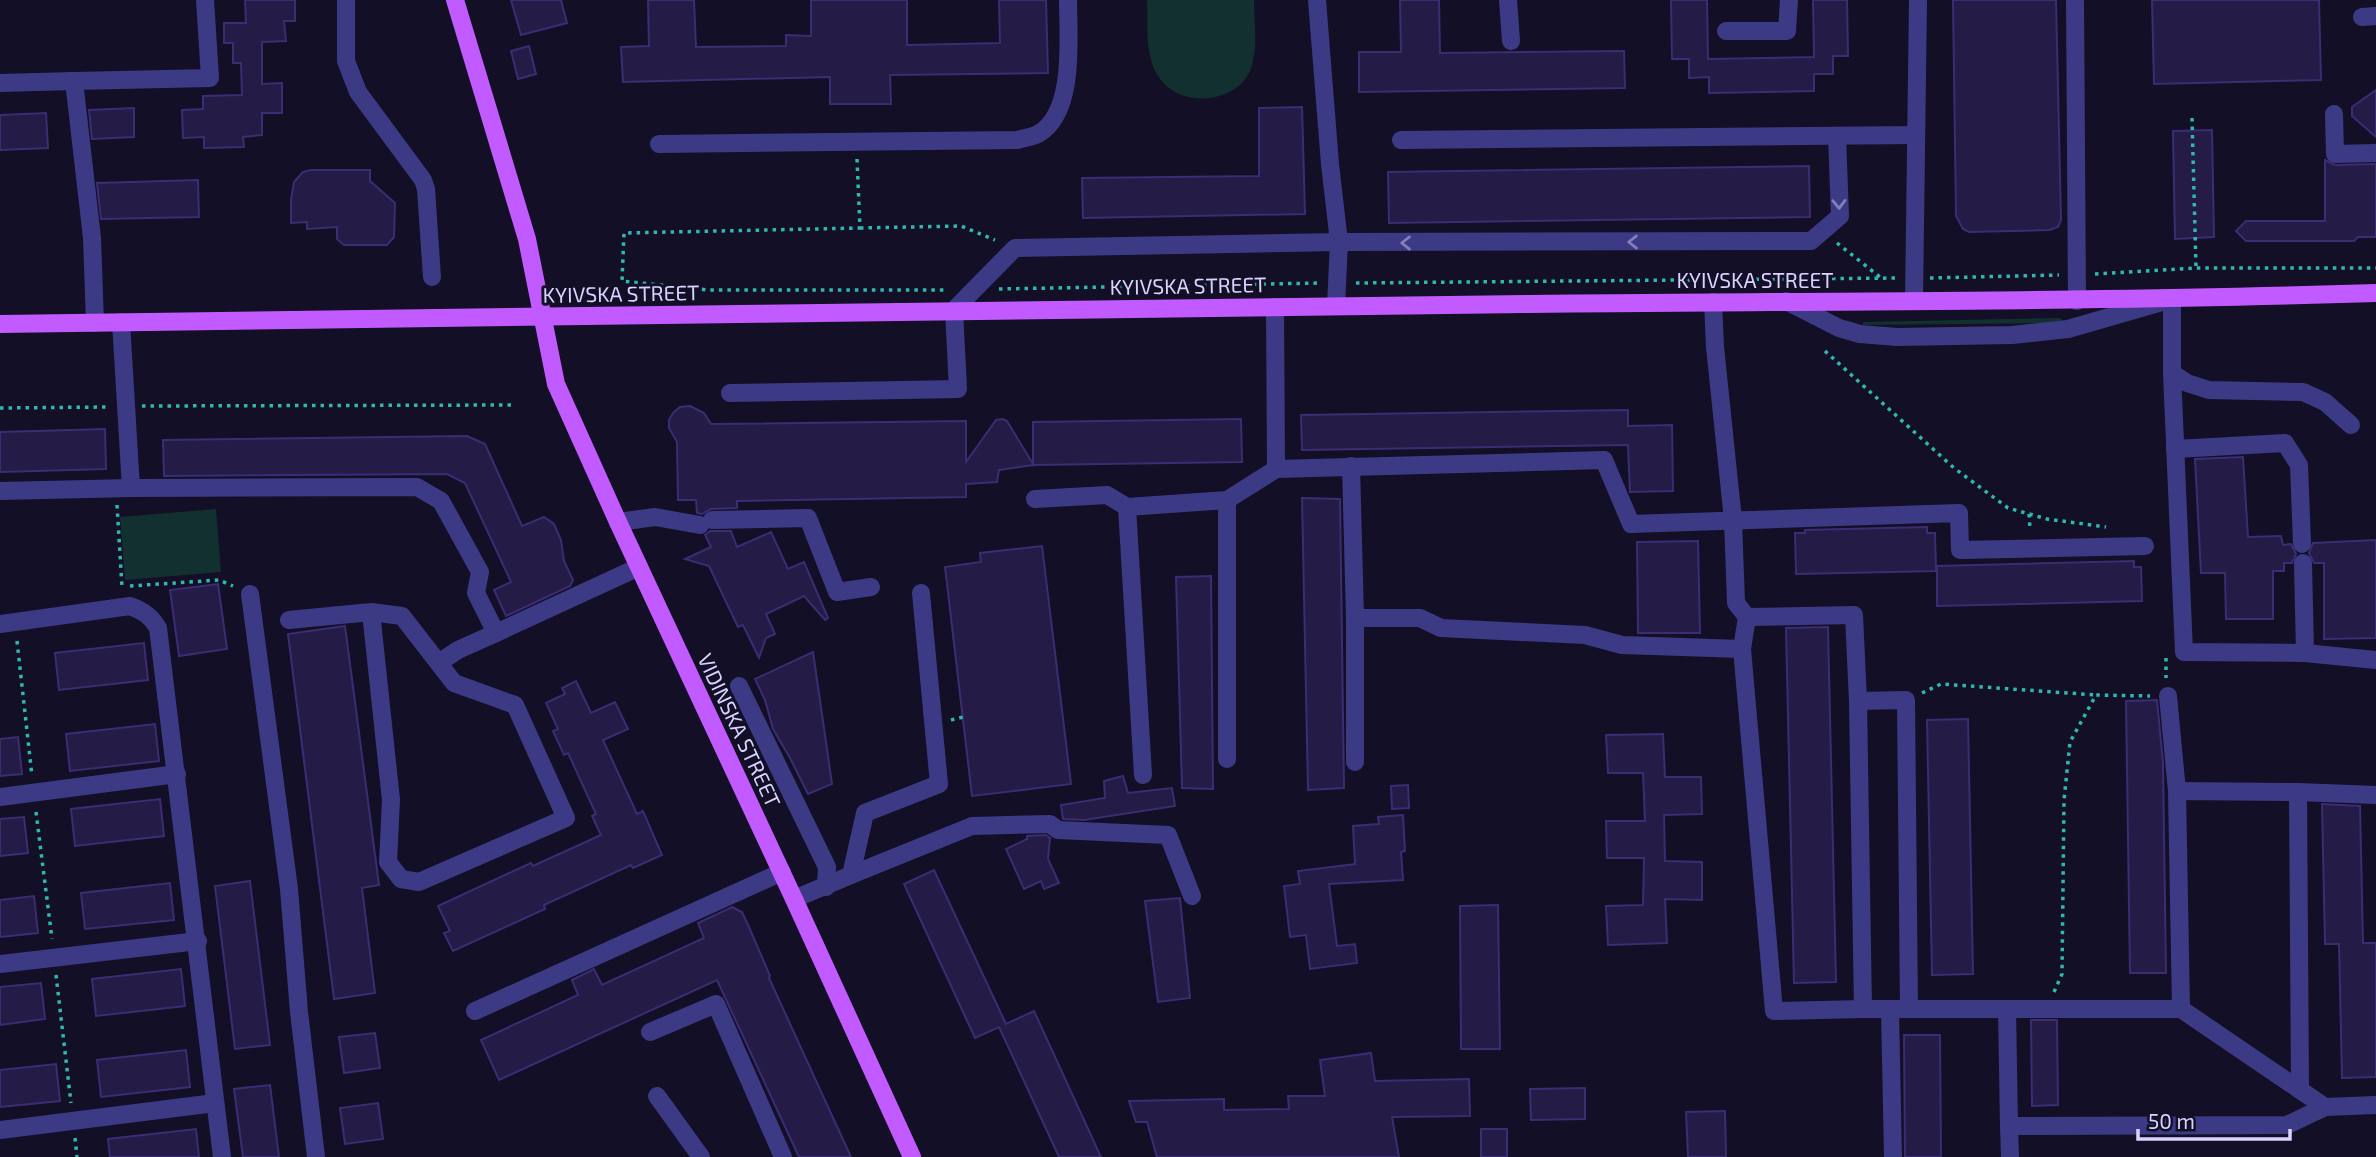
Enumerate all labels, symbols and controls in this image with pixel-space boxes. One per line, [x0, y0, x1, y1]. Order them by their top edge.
one-way arrow [1831, 199, 1847, 210]
one-way arrow [1628, 234, 1639, 249]
one-way arrow [1400, 235, 1411, 251]
street label: KYIVSKA STREET [1677, 267, 1833, 292]
street label: KYIVSKA STREET [1109, 271, 1267, 299]
street label: KYIVSKA STREET [542, 279, 700, 307]
street label: VIDINSKA STREET [693, 649, 787, 811]
scale bar [2138, 1098, 2290, 1142]
text: 50 m [2148, 1108, 2195, 1133]

